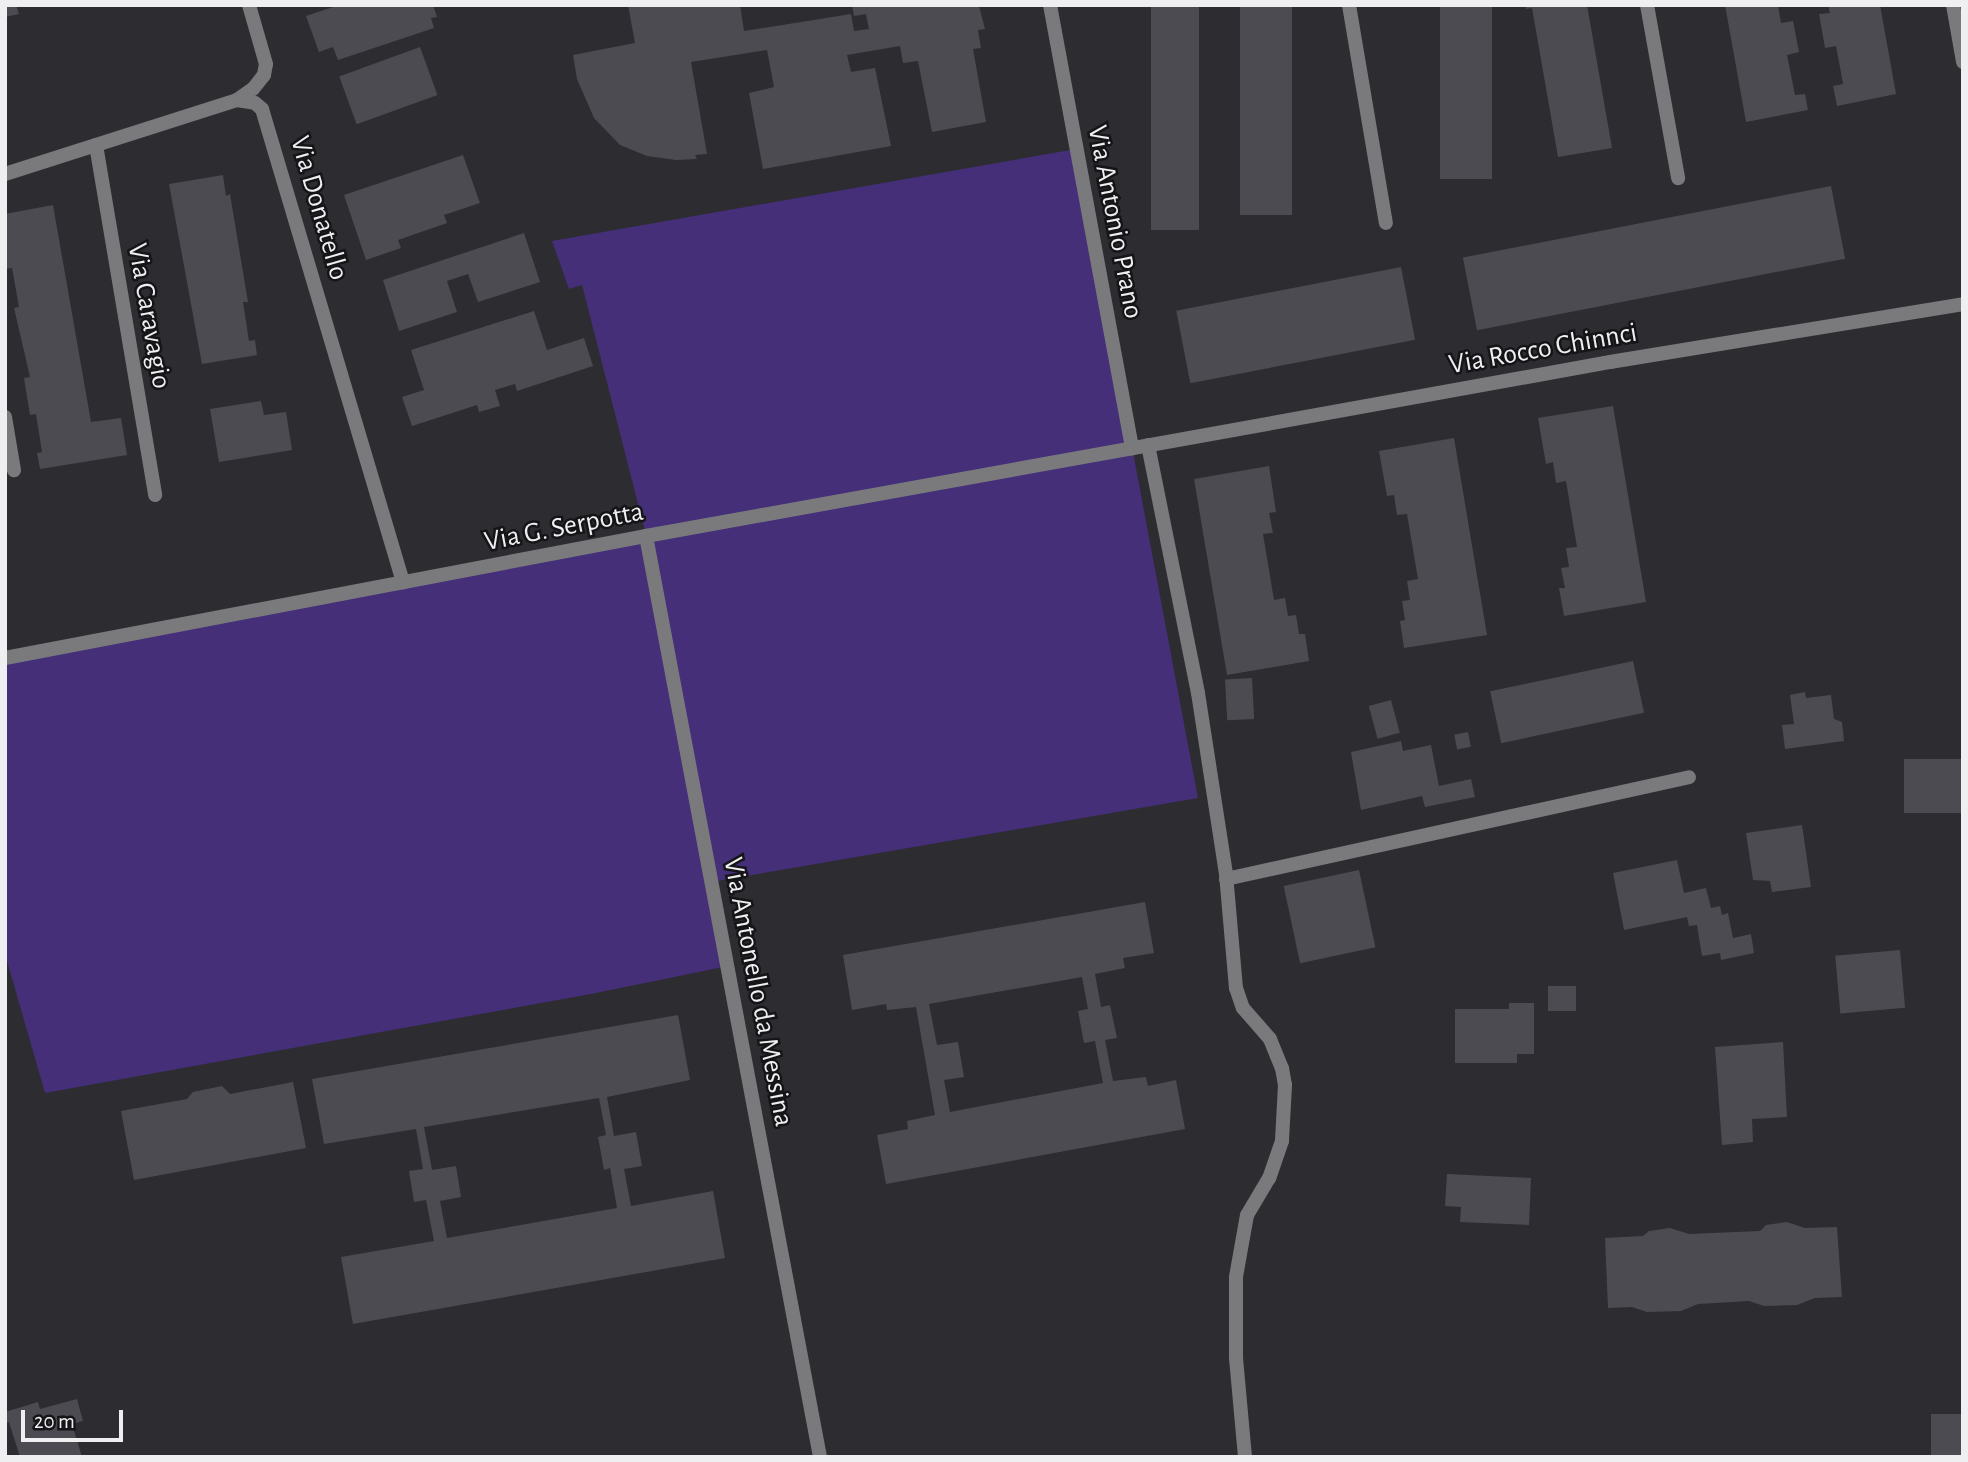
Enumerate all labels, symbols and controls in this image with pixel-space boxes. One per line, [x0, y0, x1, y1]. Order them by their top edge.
street label: Via Antonio Prano [1080, 123, 1150, 321]
street label: Via Donatello [282, 132, 356, 284]
street label: Via Caravagio [120, 241, 178, 391]
street label: Via Rocco Chinnci [1446, 316, 1640, 382]
street label: Via G. Serpotta [482, 495, 646, 559]
street label: Via Antonello da Messina [715, 855, 801, 1129]
scale bar [24, 1396, 126, 1440]
text: 20 m [34, 1411, 75, 1432]

